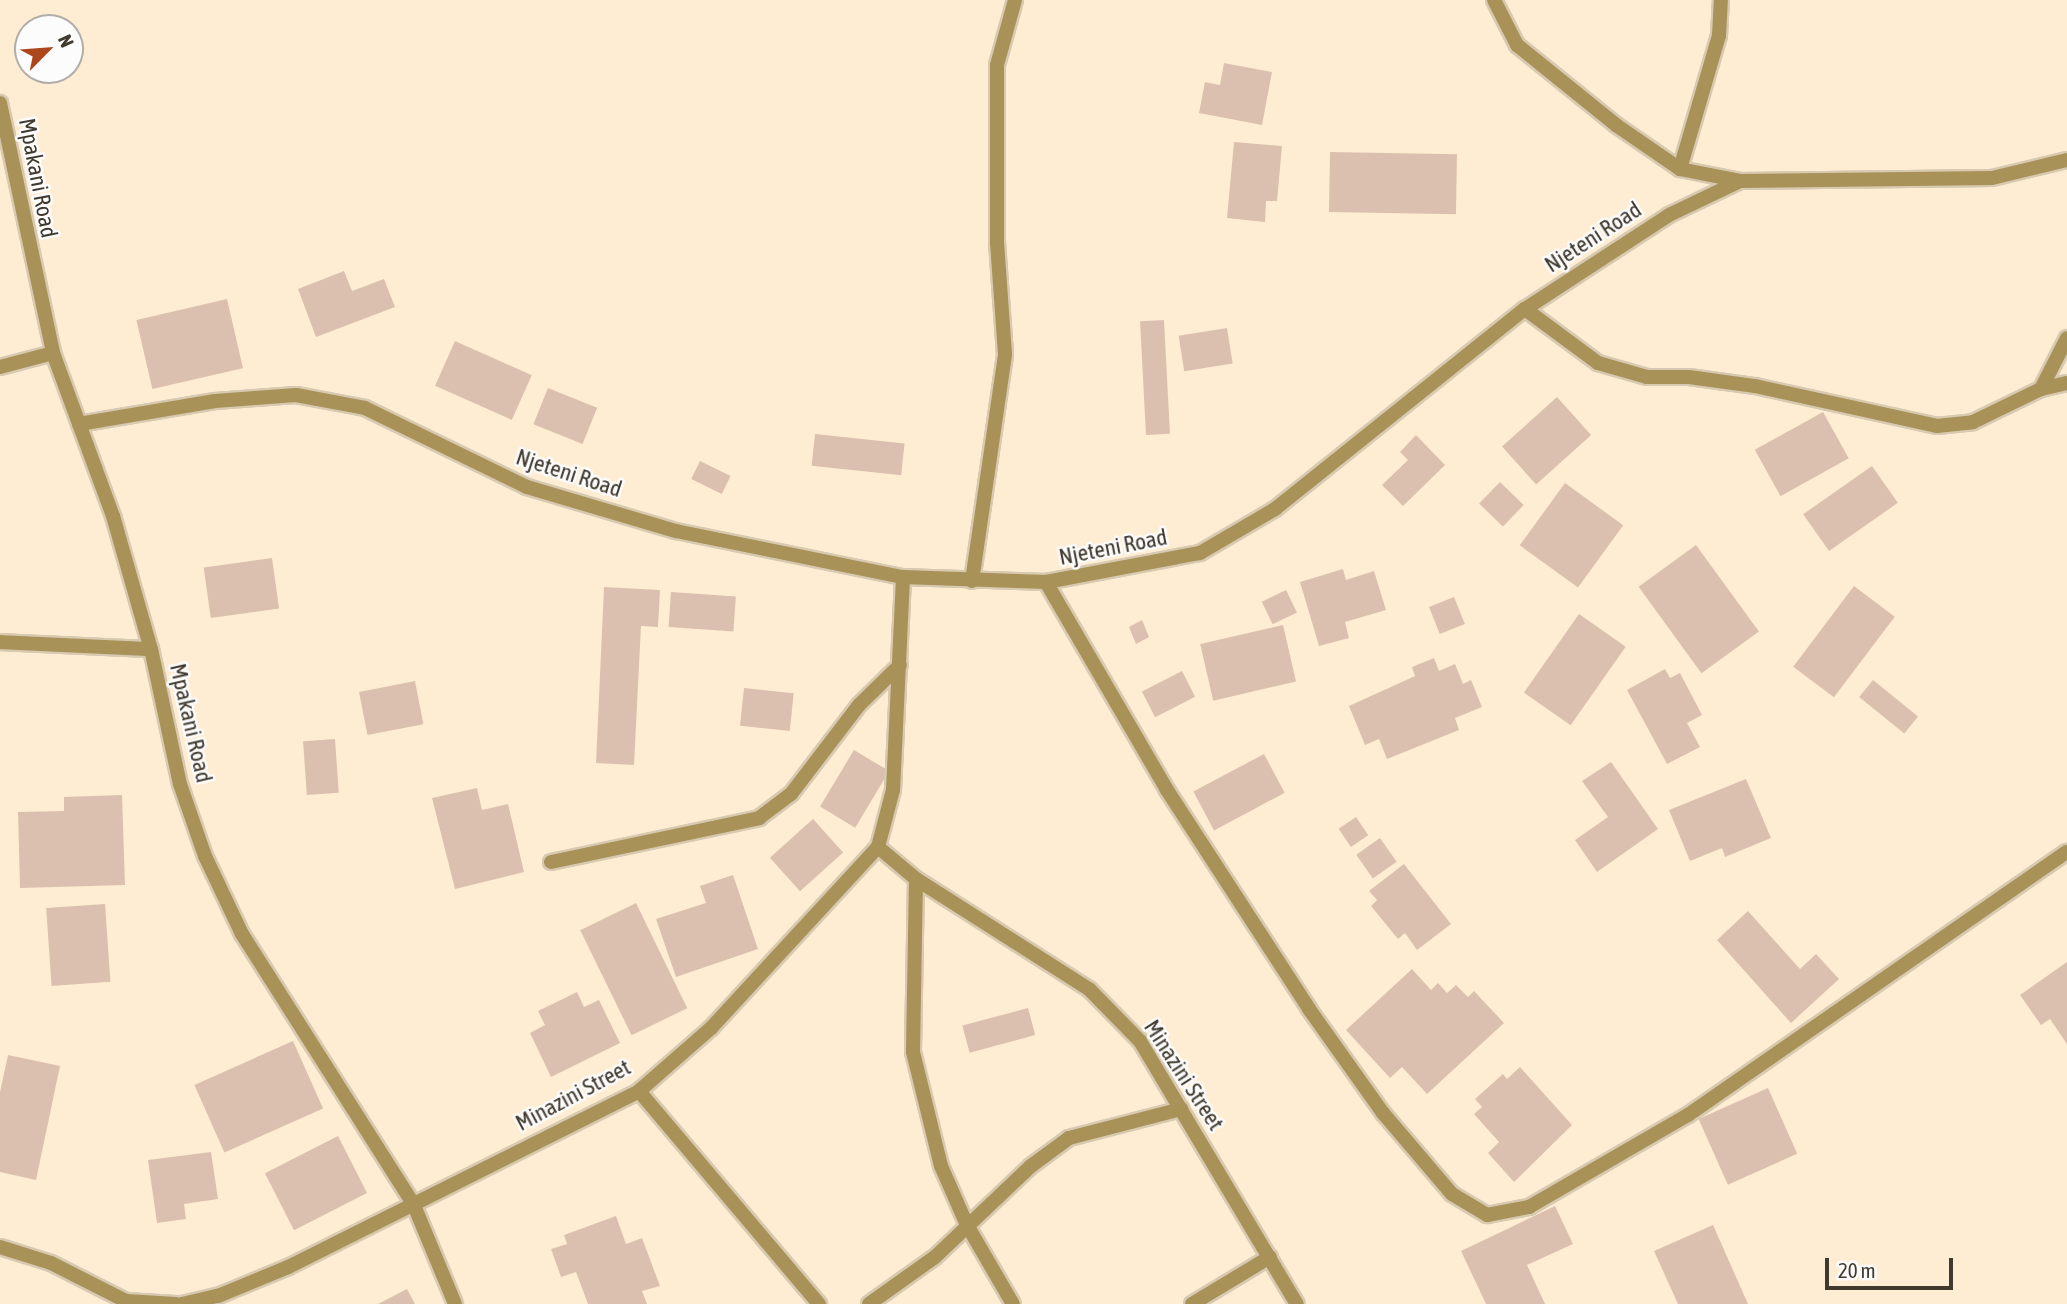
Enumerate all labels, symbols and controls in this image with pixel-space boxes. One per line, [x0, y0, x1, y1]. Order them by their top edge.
north arrow [14, 14, 84, 84]
text: N [54, 31, 79, 51]
street label: Mpakani Road [13, 116, 63, 240]
street label: Njeteni Road [1540, 196, 1646, 278]
street label: Njeteni Road [513, 443, 625, 503]
street label: Njeteni Road [1057, 523, 1169, 571]
street label: Mpakani Road [164, 661, 218, 785]
street label: Minazini Street [1138, 1015, 1230, 1135]
street label: Minazini Street [511, 1053, 635, 1137]
scale bar [1829, 1244, 1957, 1288]
text: 20 m [1838, 1258, 1876, 1282]

